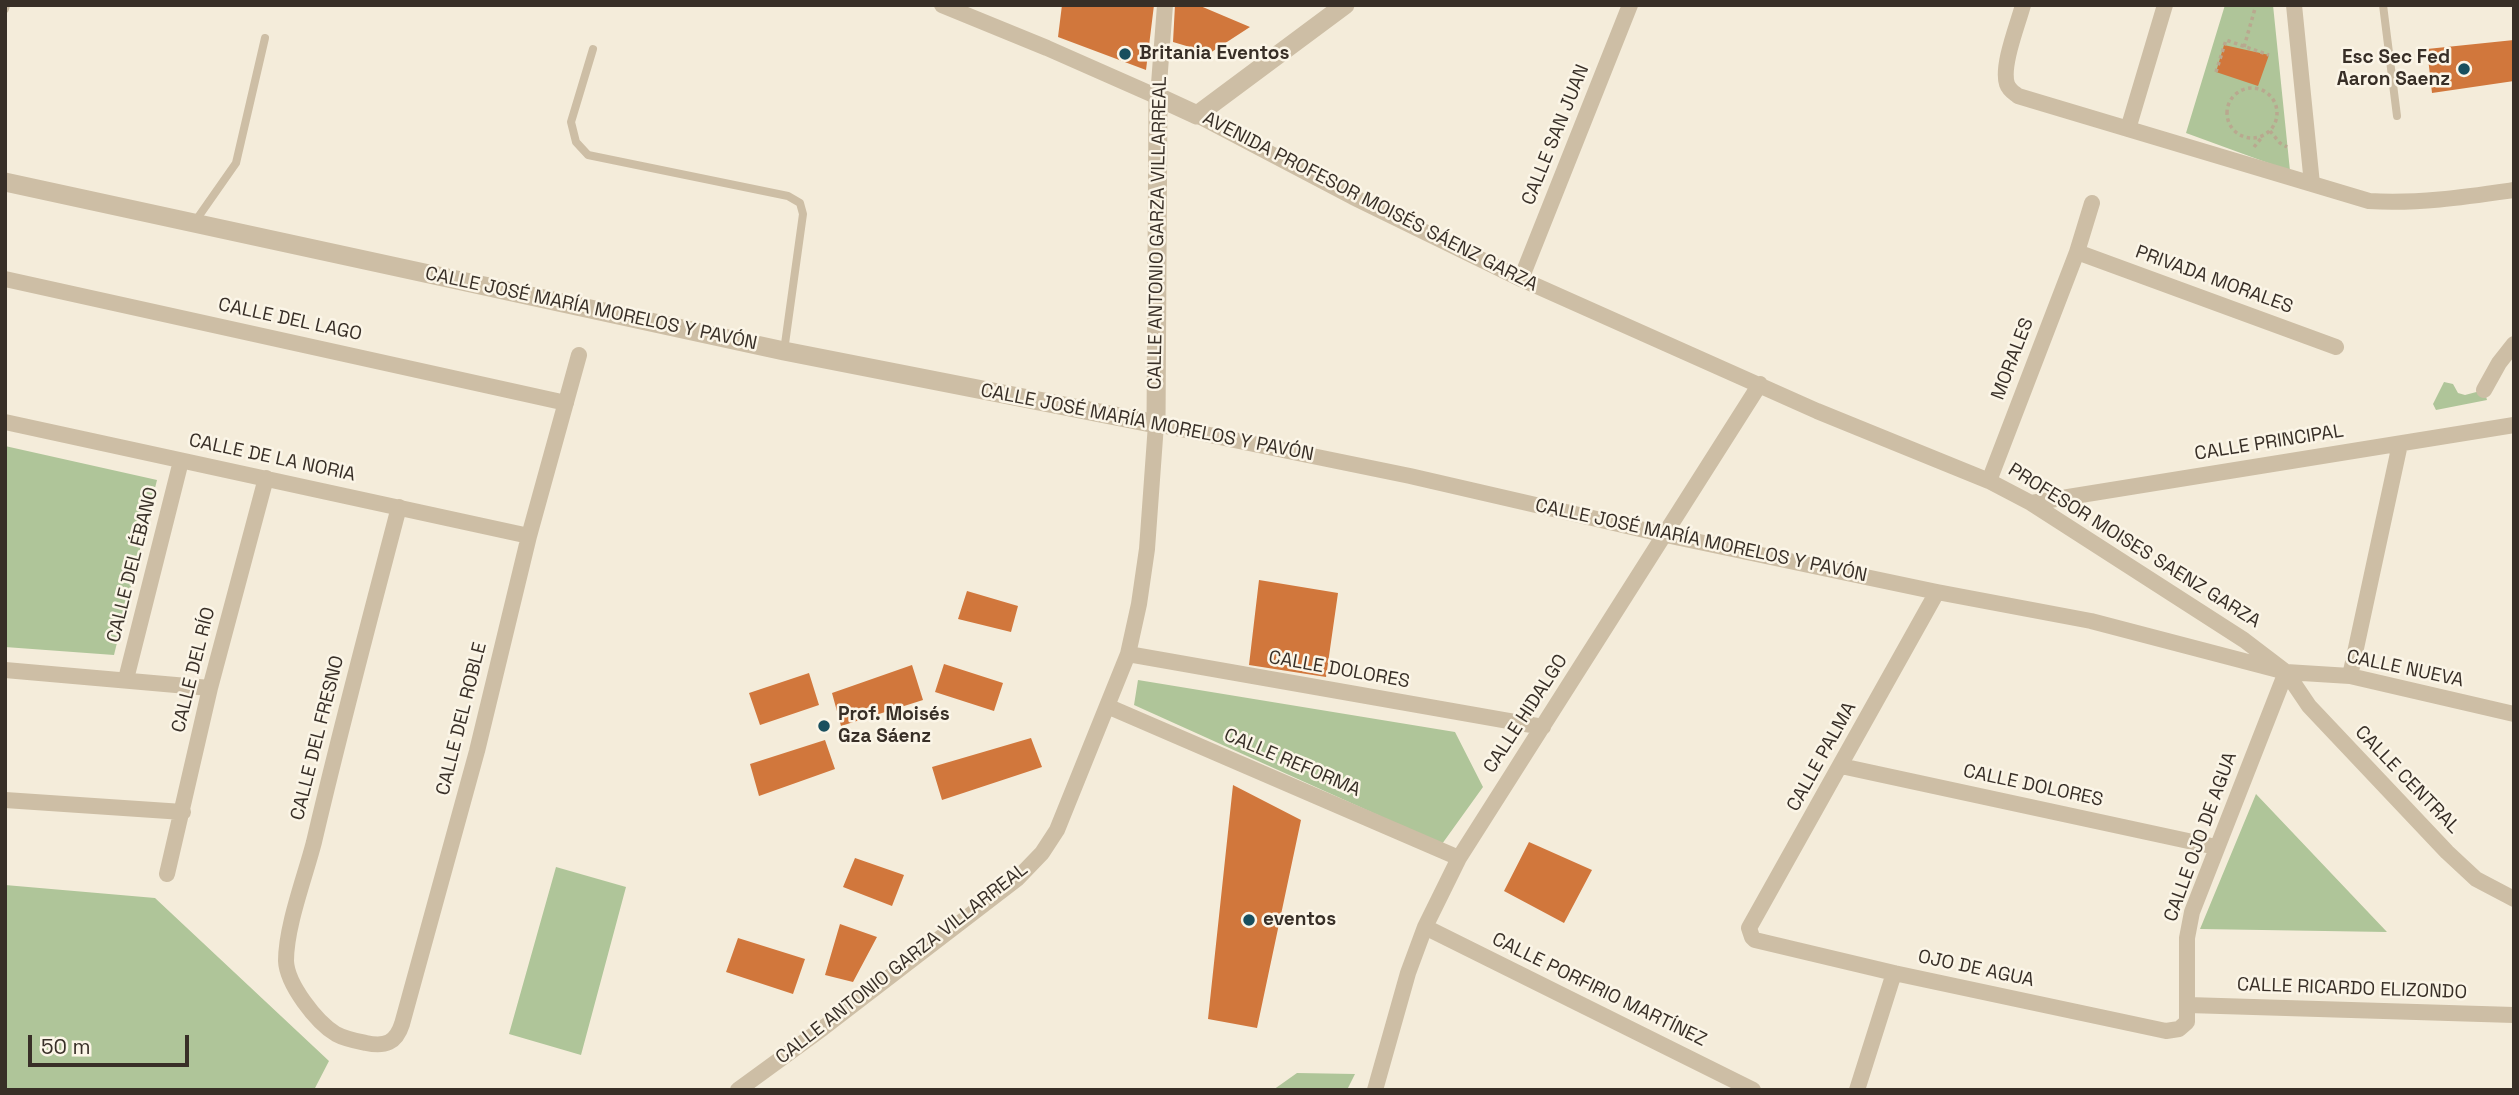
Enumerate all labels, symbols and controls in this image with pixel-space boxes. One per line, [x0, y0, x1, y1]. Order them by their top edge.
place label: Britania Eventos [1139, 43, 1289, 65]
marker: Britania Eventos [1117, 46, 1133, 62]
place label: Esc Sec Fed Aaron Saenz [2337, 47, 2450, 91]
street label: CALLE SAN JUAN [1517, 61, 1595, 209]
marker: Esc Sec Fed Aaron Saenz [2456, 61, 2472, 77]
street label: CALLE ANTONIO GARZA VILLARREAL [1144, 76, 1172, 390]
street label: AVENIDA PROFESOR MOISÉS SÁENZ GARZA [1199, 107, 1541, 297]
street label: PRIVADA MORALES [2132, 241, 2296, 319]
street label: CALLE JOSÉ MARÍA MORELOS Y PAVÓN [423, 263, 759, 355]
street label: CALLE DEL LAGO [216, 294, 364, 346]
street label: MORALES [1987, 315, 2039, 403]
street label: CALLE JOSÉ MARÍA MORELOS Y PAVÓN [979, 379, 1315, 467]
street label: CALLE PRINCIPAL [2193, 420, 2345, 466]
street label: CALLE DE LA NORIA [187, 429, 357, 487]
street label: PROFESOR MOISES SAENZ GARZA [2004, 459, 2264, 633]
street label: CALLE DEL ÉBANO [103, 485, 163, 645]
street label: CALLE JOSÉ MARÍA MORELOS Y PAVÓN [1533, 495, 1869, 587]
street label: CALLE DEL RÍO [167, 605, 221, 735]
street label: CALLE DEL ROBLE [432, 640, 492, 798]
street label: CALLE NUEVA [2344, 645, 2466, 693]
street label: CALLE DOLORES [1267, 646, 1411, 694]
street label: CALLE HIDALGO [1479, 650, 1573, 778]
street label: CALLE DEL FRESNO [287, 653, 349, 823]
street label: CALLE PALMA [1783, 698, 1861, 816]
place label: Prof. Moisés Gza Sáenz [838, 704, 950, 748]
marker: Prof. Moisés Gza Sáenz [816, 718, 832, 734]
street label: CALLE CENTRAL [2350, 721, 2464, 839]
street label: CALLE REFORMA [1220, 724, 1364, 802]
street label: CALLE OJO DE AGUA [2160, 749, 2242, 925]
street label: CALLE DOLORES [1961, 760, 2105, 812]
street label: CALLE ANTONIO GARZA VILLARREAL [771, 858, 1033, 1070]
place label: eventos [1263, 909, 1336, 931]
marker: eventos [1241, 912, 1257, 928]
street label: CALLE PORFIRIO MARTÍNEZ [1488, 928, 1710, 1052]
street label: OJO DE AGUA [1916, 946, 2036, 992]
street label: CALLE RICARDO ELIZONDO [2237, 974, 2467, 1004]
scale bar [32, 1021, 192, 1066]
text: 50 m [41, 1033, 91, 1060]

